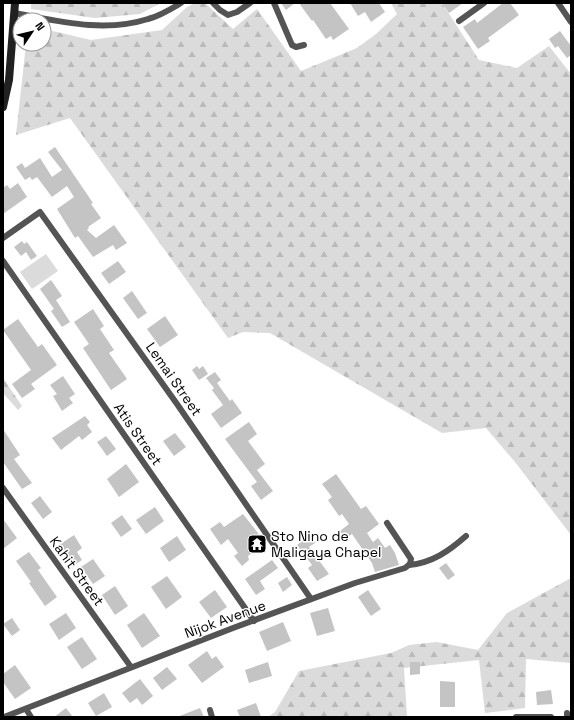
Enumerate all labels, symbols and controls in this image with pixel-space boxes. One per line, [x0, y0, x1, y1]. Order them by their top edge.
north arrow [12, 12, 52, 52]
text: N [32, 19, 48, 33]
street label: Lemai Street [142, 339, 206, 419]
street label: Atis Street [110, 399, 166, 469]
place label: Sto Nino de Maligaya Chapel [271, 527, 381, 561]
street label: Kahit Street [46, 533, 108, 609]
temple icon: Sto Nino de Maligaya Chapel [246, 533, 268, 555]
street label: Nijok Avenue [182, 596, 268, 642]

